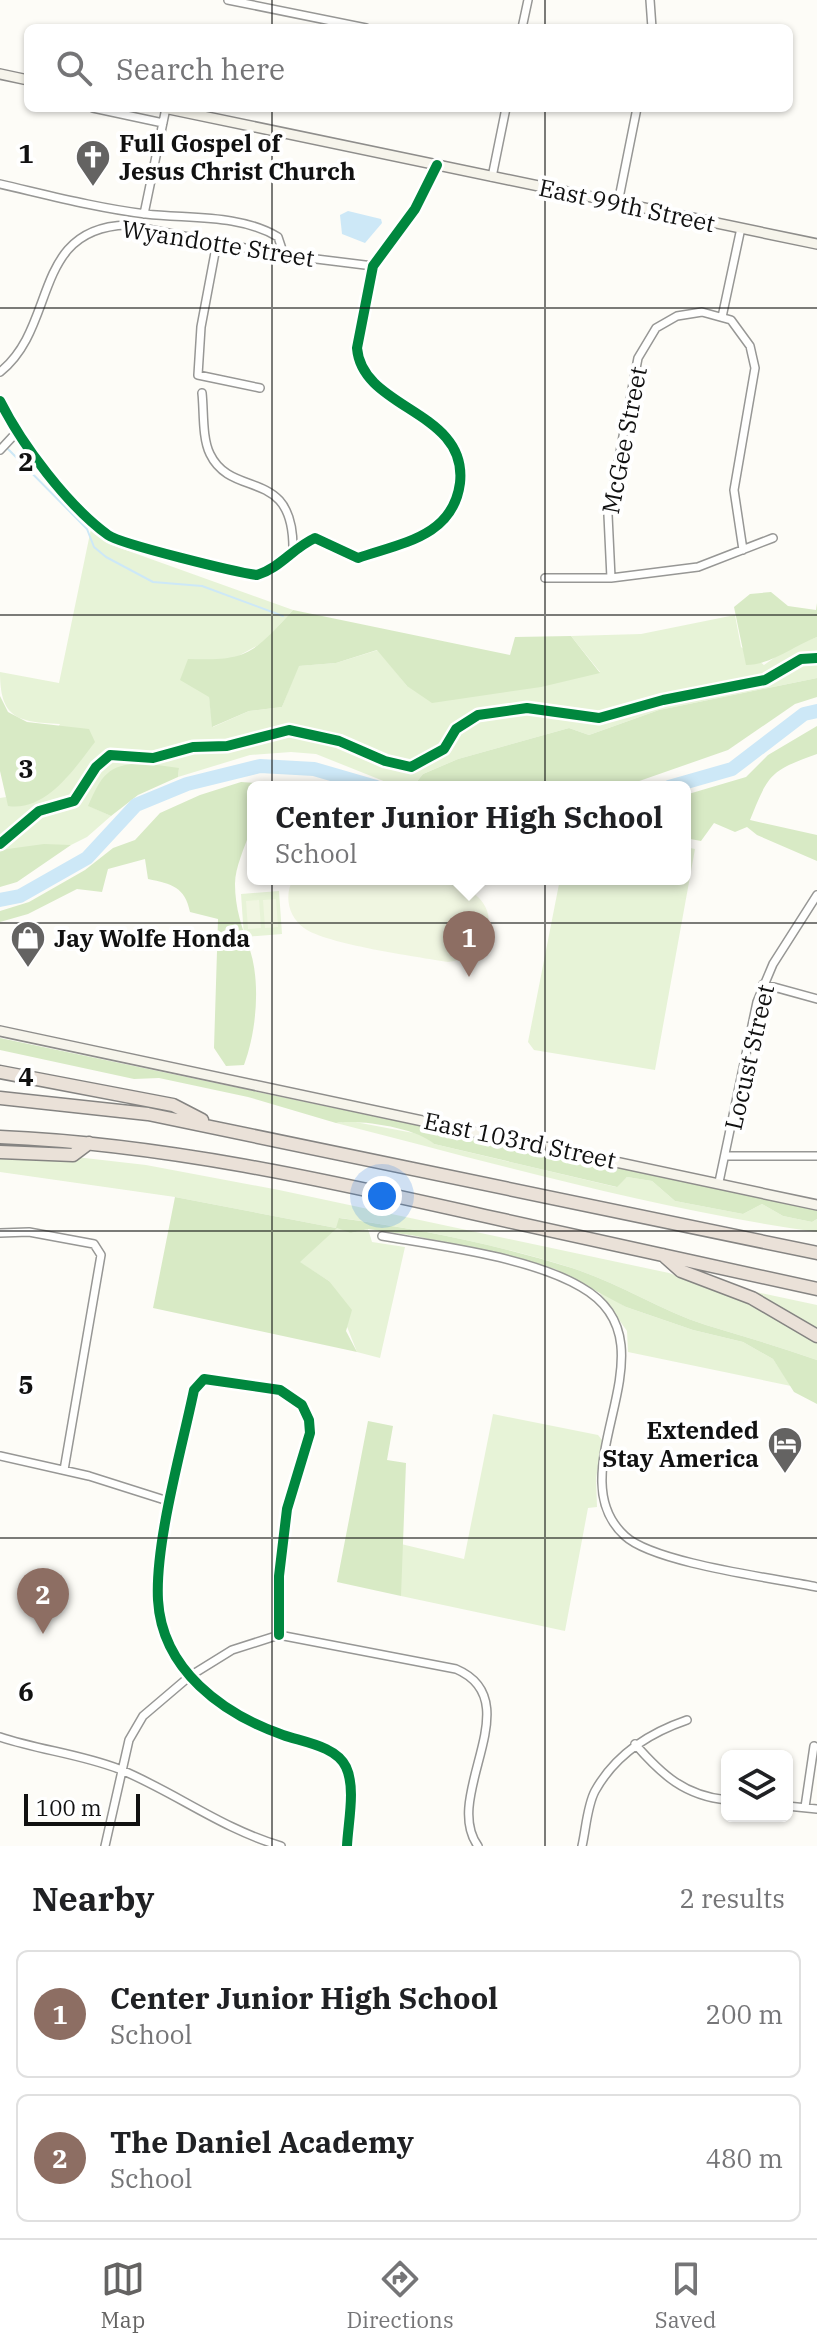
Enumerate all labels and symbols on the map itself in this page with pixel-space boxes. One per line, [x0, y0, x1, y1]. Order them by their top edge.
place label: Full Gospel of Jesus Christ Church [119, 127, 356, 187]
text: 1 [18, 136, 34, 170]
church icon: Full Gospel of Jesus Christ Church [74, 138, 112, 188]
street label: East 99th Street [536, 171, 718, 239]
street label: Wyandotte Street [119, 212, 317, 274]
street label: McGee Street [594, 364, 654, 516]
text: 2 [18, 444, 34, 478]
text: 3 [18, 751, 34, 785]
pin: 1 [443, 911, 495, 977]
shop icon: Jay Wolfe Honda [9, 919, 47, 969]
place label: Jay Wolfe Honda [54, 922, 251, 954]
street label: Locust Street [717, 981, 781, 1133]
text: 4 [18, 1059, 34, 1093]
street label: East 103rd Street [421, 1104, 619, 1176]
your location [362, 1176, 402, 1216]
text: 5 [18, 1367, 34, 1401]
place label: Extended Stay America [602, 1414, 759, 1474]
hotel icon: Extended Stay America [766, 1425, 804, 1475]
pin: 2 [17, 1568, 69, 1634]
text: 6 [18, 1674, 34, 1708]
scale bar [24, 1790, 140, 1826]

